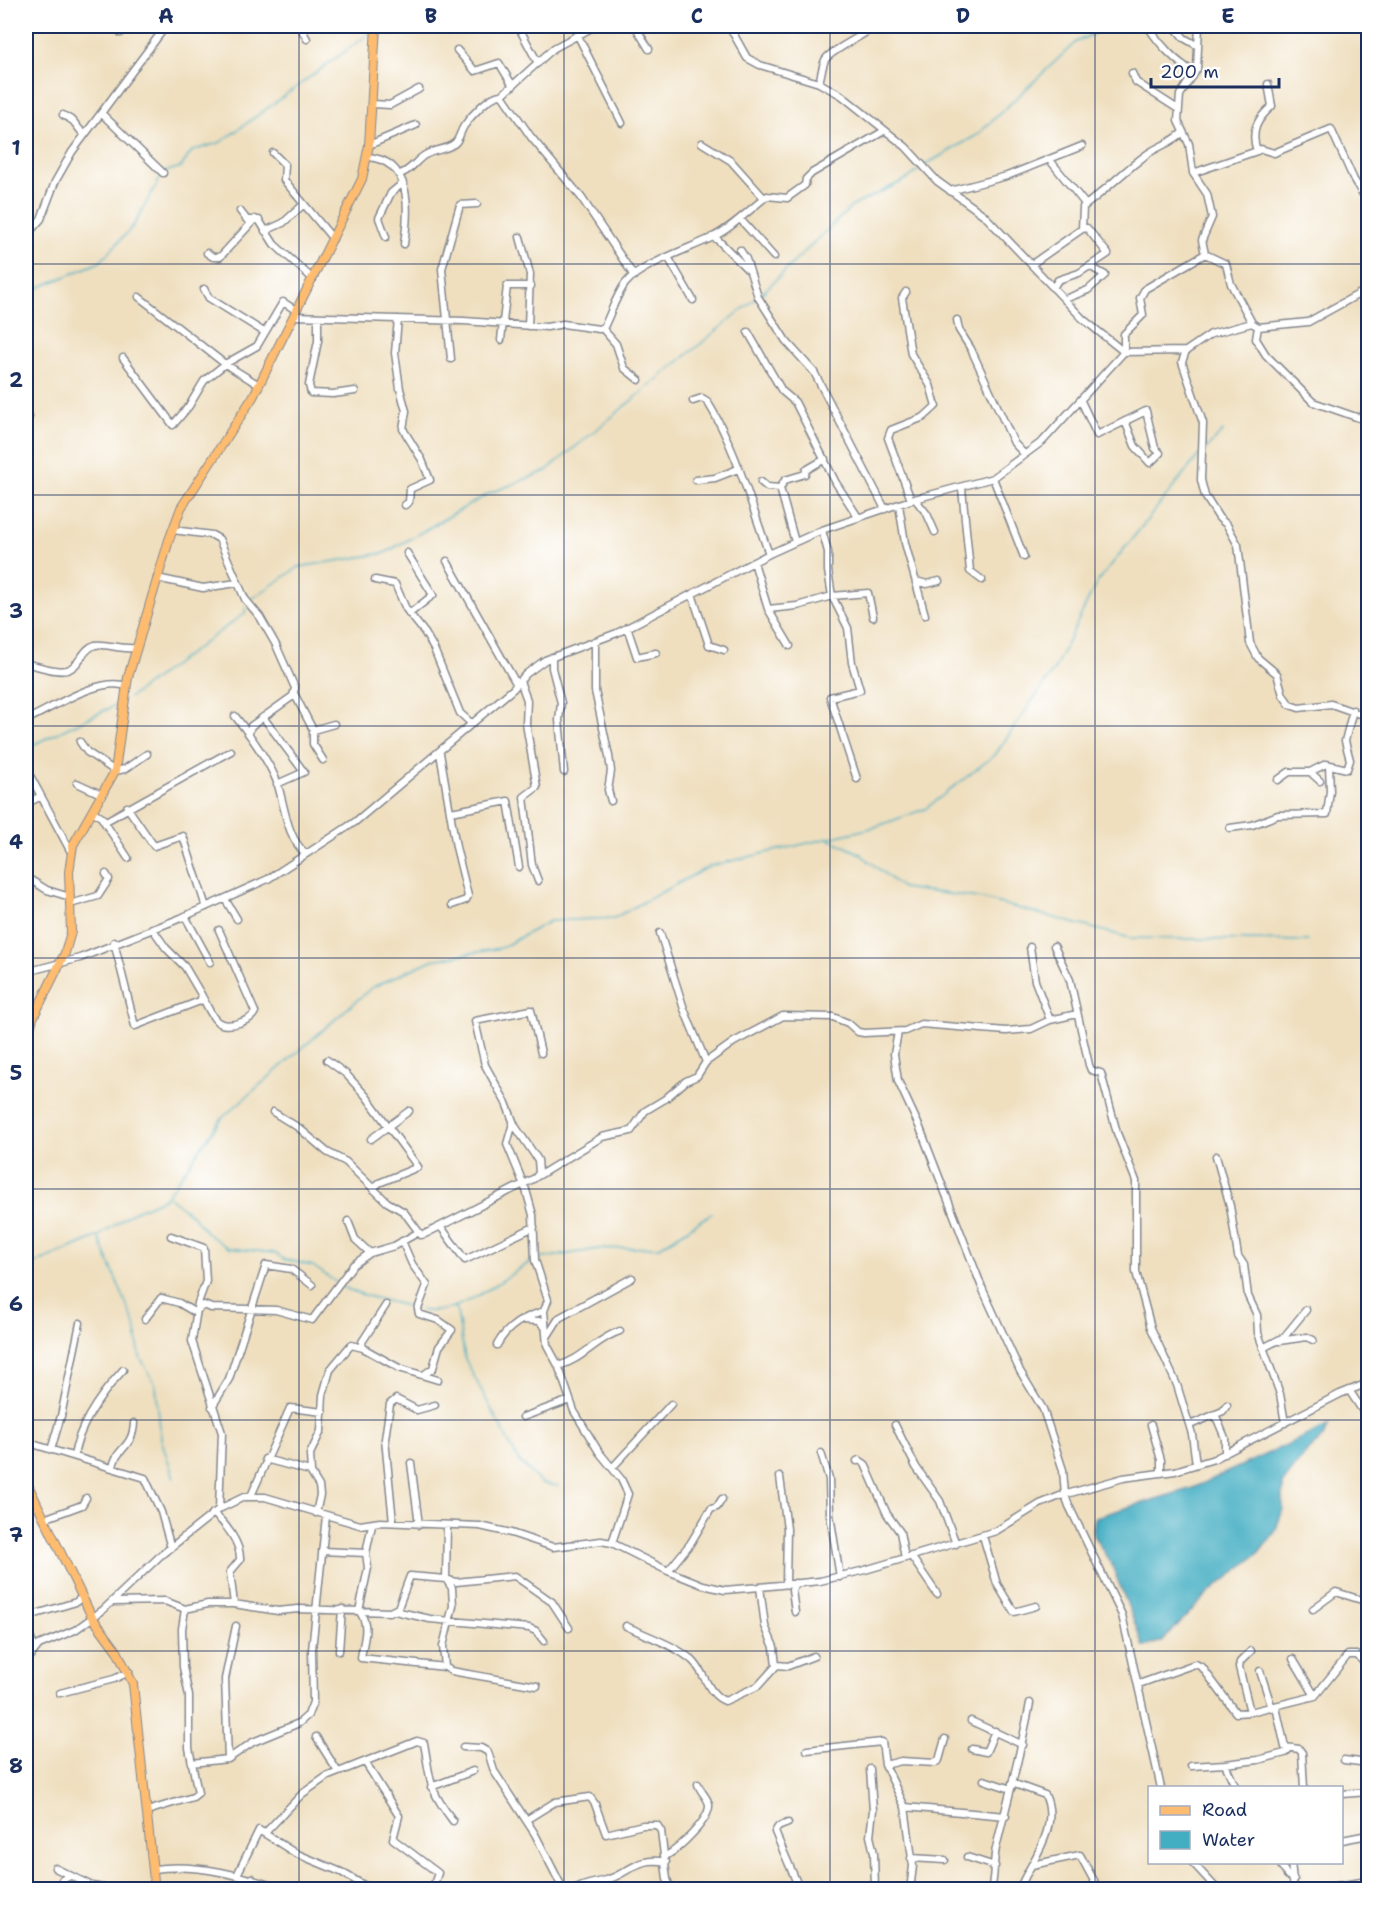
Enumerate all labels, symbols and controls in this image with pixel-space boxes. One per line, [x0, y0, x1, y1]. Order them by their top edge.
text: A [158, 3, 174, 29]
text: B [425, 3, 437, 29]
text: C [691, 3, 703, 29]
text: D [956, 3, 970, 29]
text: E [1221, 3, 1235, 29]
scale bar [1151, 51, 1278, 89]
text: 200 m [1160, 60, 1219, 84]
text: 1 [11, 135, 21, 161]
text: 2 [9, 367, 23, 393]
text: 3 [9, 598, 23, 624]
text: 4 [9, 829, 23, 855]
text: 5 [10, 1060, 22, 1086]
text: 6 [9, 1291, 23, 1317]
text: 7 [9, 1522, 23, 1548]
text: 8 [9, 1753, 23, 1779]
legend [1148, 1786, 1343, 1864]
text: Road [1202, 1798, 1247, 1822]
text: Water [1202, 1828, 1255, 1852]

